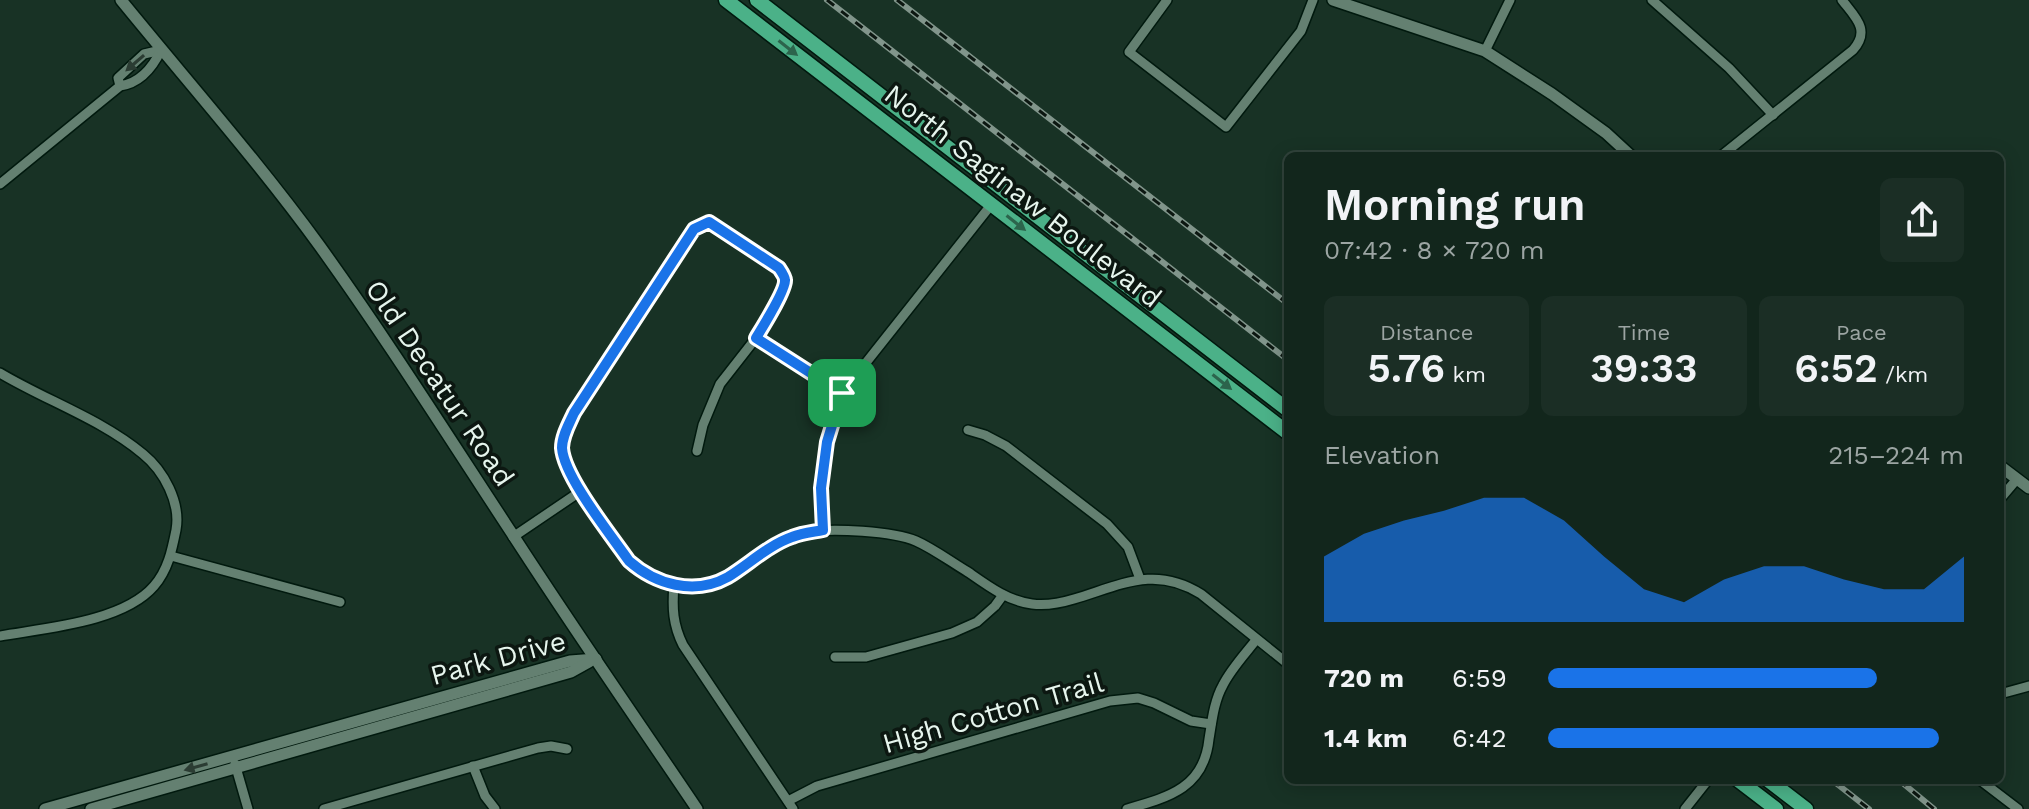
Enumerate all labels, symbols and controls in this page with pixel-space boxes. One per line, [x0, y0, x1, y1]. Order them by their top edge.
one-way arrow [777, 39, 798, 55]
one-way arrow [125, 54, 145, 71]
street label: North Saginaw Boulevard [878, 78, 1168, 314]
button: share [1880, 178, 1964, 262]
text: Morning run [1324, 179, 1585, 231]
one-way arrow [1006, 215, 1026, 231]
text: 07:42 · 8 × 720 m [1324, 235, 1545, 265]
street label: Old Decatur Road [359, 274, 521, 492]
text: Distance [1380, 320, 1473, 345]
text: Time [1618, 320, 1670, 345]
text: Pace [1836, 320, 1887, 345]
text: 5.76 [1367, 345, 1445, 392]
text: 39:33 [1590, 345, 1698, 392]
text: 6:52 [1794, 345, 1878, 392]
pin [808, 359, 876, 427]
text: km [1445, 362, 1486, 387]
text: /km [1878, 362, 1928, 387]
icon: arrive [820, 371, 864, 415]
one-way arrow [1212, 373, 1232, 389]
text: Elevation [1324, 440, 1440, 470]
text: 215–224 m [1828, 440, 1964, 470]
street label: Park Drive [427, 624, 569, 692]
text: 720 m [1324, 663, 1404, 693]
text: 6:59 [1452, 663, 1507, 693]
street label: High Cotton Trail [879, 666, 1108, 760]
text: 1.4 km [1324, 723, 1408, 753]
text: 6:42 [1452, 723, 1507, 753]
one-way arrow [184, 761, 208, 774]

